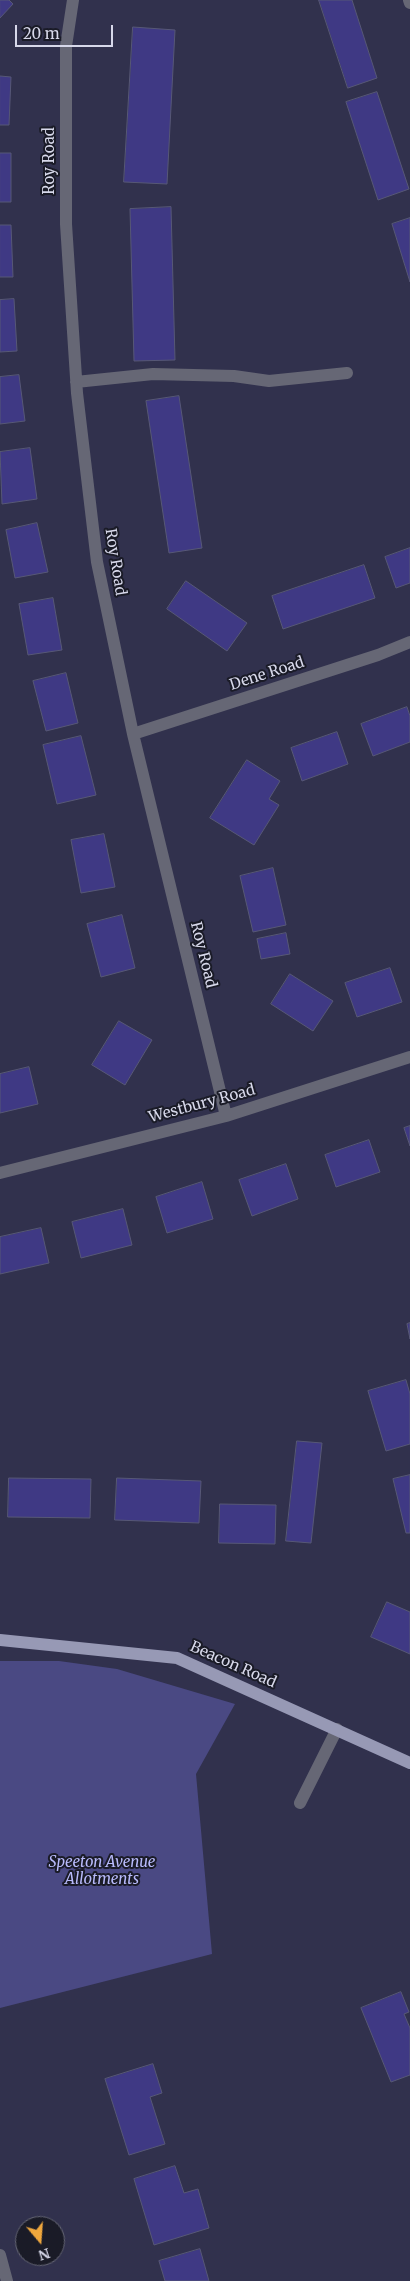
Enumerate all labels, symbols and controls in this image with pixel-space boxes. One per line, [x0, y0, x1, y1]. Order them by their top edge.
scale bar [18, 15, 115, 47]
text: 20 m [23, 24, 60, 43]
street label: Roy Road [41, 127, 59, 195]
street label: Roy Road [101, 527, 129, 597]
street label: Dene Road [228, 654, 306, 694]
street label: Roy Road [186, 920, 220, 990]
street label: Westbury Road [147, 1081, 257, 1127]
street label: Beacon Road [187, 1638, 279, 1692]
park label: Speeton Avenue Allotments [49, 1854, 155, 1889]
north arrow [15, 2216, 65, 2266]
text: N [36, 2244, 52, 2265]

